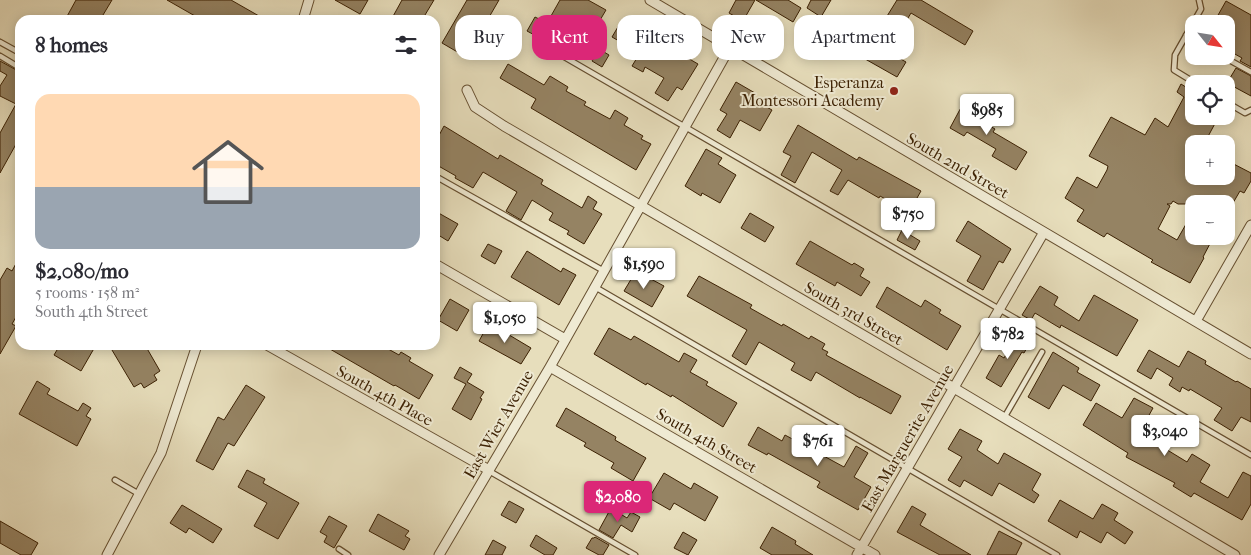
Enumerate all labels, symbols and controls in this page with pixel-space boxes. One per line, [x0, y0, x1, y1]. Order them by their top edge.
chip: Buy [455, 15, 522, 60]
chip: Rent [532, 15, 607, 60]
chip: Filters [617, 15, 702, 60]
chip: New [712, 15, 784, 60]
chip: Apartment [794, 15, 914, 60]
north arrow [1185, 15, 1235, 65]
map controls [1185, 15, 1235, 245]
icon: filters [392, 31, 420, 59]
text: 8 homes [35, 33, 108, 57]
place label: Esperanza Montessori Academy [741, 73, 885, 110]
button: locate [1185, 75, 1235, 125]
marker: Esperanza Montessori Academy [888, 85, 900, 97]
pin: $985 [957, 94, 1017, 136]
text: $985 [971, 100, 1003, 119]
icon: home [183, 127, 273, 217]
street label: South 2nd Street [903, 128, 1013, 203]
button: + [1185, 135, 1235, 185]
button: − [1185, 195, 1235, 245]
pin: $750 [878, 198, 938, 240]
text: $750 [892, 204, 924, 223]
pin: $1,590 [603, 248, 685, 290]
text: $1,590 [623, 254, 665, 273]
text: $2,080/mo [35, 259, 129, 283]
street label: South 3rd Street [801, 277, 907, 350]
text: 5 rooms · 158 m² [35, 283, 139, 302]
text: South 4th Street [35, 302, 148, 321]
pin: $1,050 [464, 302, 546, 344]
text: $1,050 [484, 308, 526, 327]
pin: $782 [978, 318, 1038, 360]
text: $782 [992, 324, 1024, 343]
street label: South 4th Place [333, 361, 436, 430]
street label: East Marguerite Avenue [857, 361, 957, 515]
street label: East Wier Avenue [460, 367, 537, 482]
street label: South 4th Street [653, 404, 761, 477]
pin: $3,040 [1124, 414, 1206, 457]
text: $3,040 [1142, 421, 1188, 440]
pin: $761 [788, 424, 848, 467]
text: $761 [803, 431, 833, 450]
pin: $2,080 [577, 480, 659, 523]
text: $2,080 [595, 487, 641, 506]

